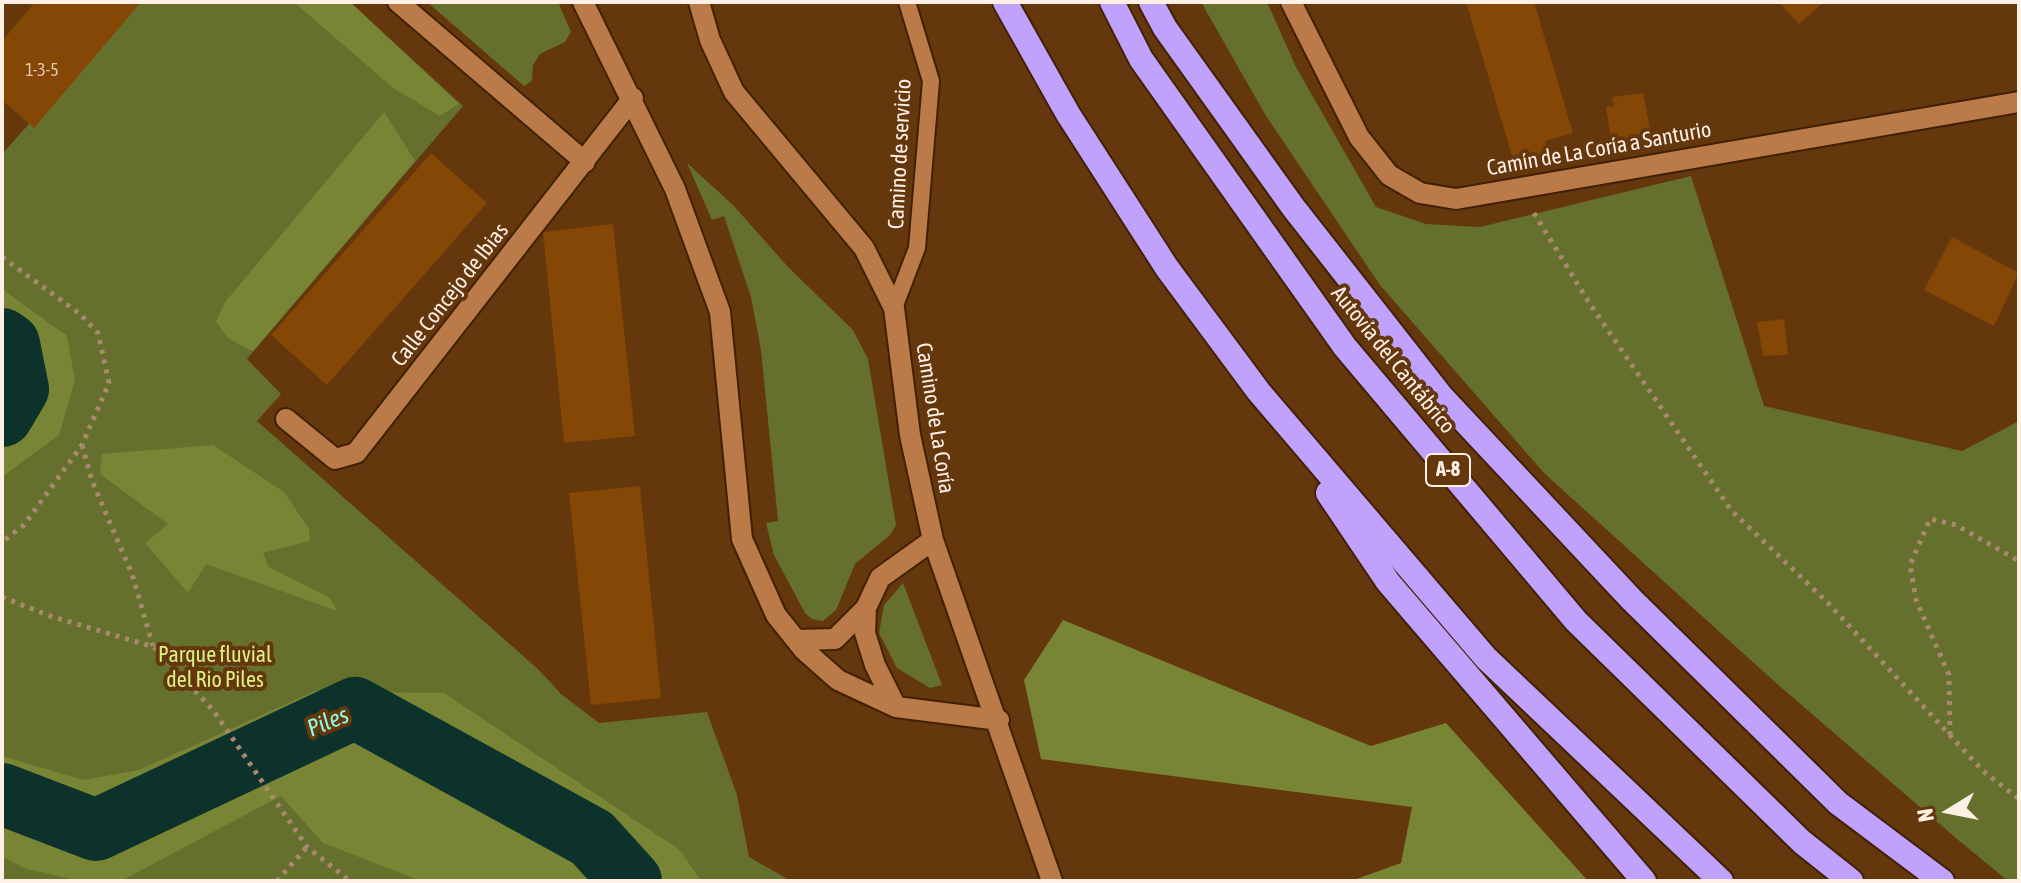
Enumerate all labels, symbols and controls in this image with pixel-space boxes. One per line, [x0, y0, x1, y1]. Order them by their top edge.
house number: 1-3-5 [25, 59, 59, 81]
street label: Camino de servicio [883, 78, 917, 230]
street label: Camín de La Coría a Santurio [1485, 116, 1713, 182]
street label: Calle Concejo de Ibias [386, 218, 514, 372]
street label: Autovía del Cantábrico [1325, 281, 1461, 439]
street label: Camino de La Coría [910, 341, 960, 495]
road number: A-8 [1426, 454, 1470, 486]
park label: Parque fluvial del Rio Piles [158, 642, 272, 694]
water label: Piles [303, 701, 353, 743]
north arrow [1909, 771, 1989, 851]
text: N [1911, 807, 1939, 824]

